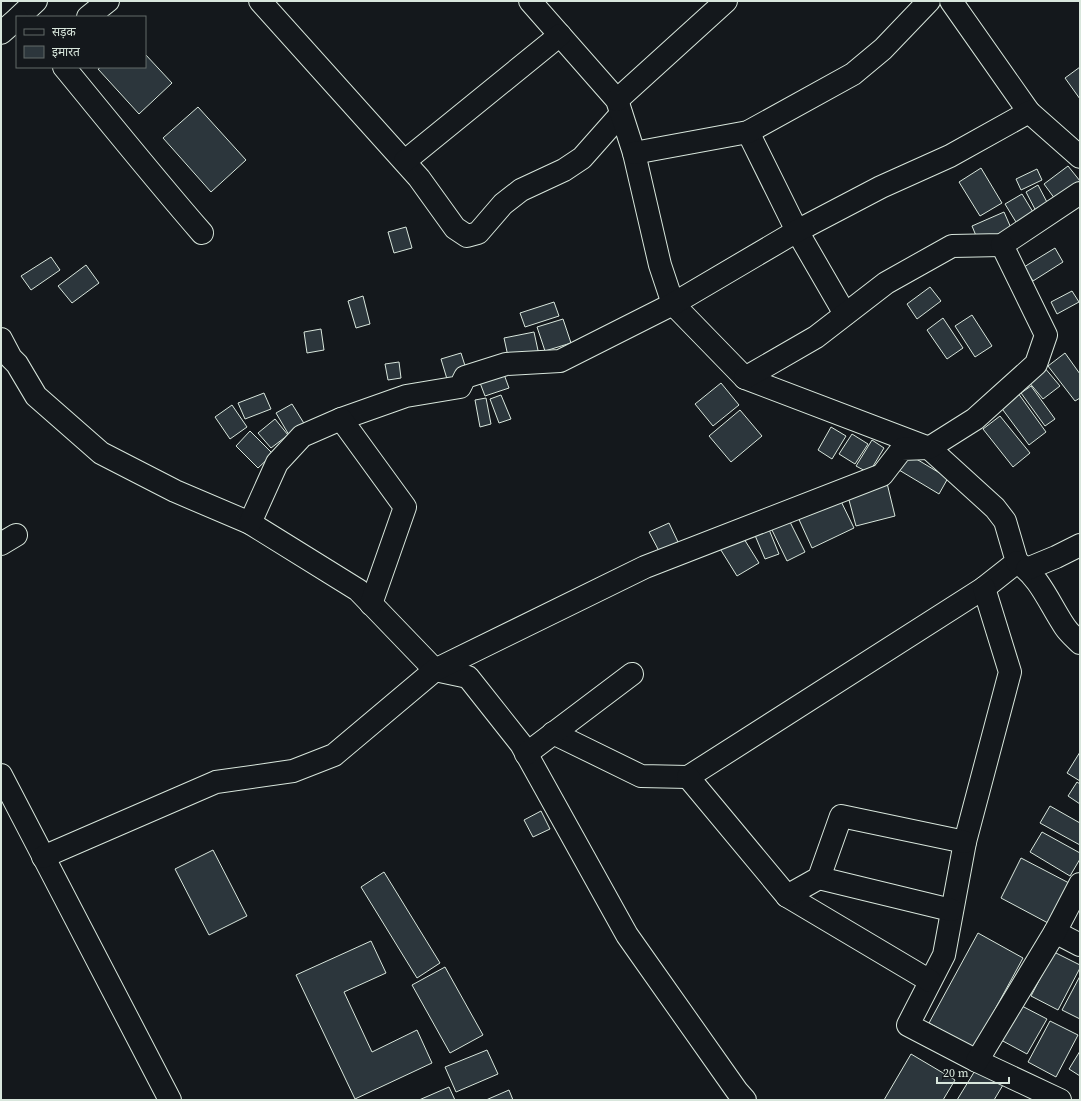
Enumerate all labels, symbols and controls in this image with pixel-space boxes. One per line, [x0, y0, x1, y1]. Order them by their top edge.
legend [16, 16, 146, 68]
text: सड़क [52, 24, 77, 40]
text: इमारत [52, 44, 81, 60]
scale bar [937, 1059, 1009, 1085]
text: 20 m [943, 1065, 969, 1081]

